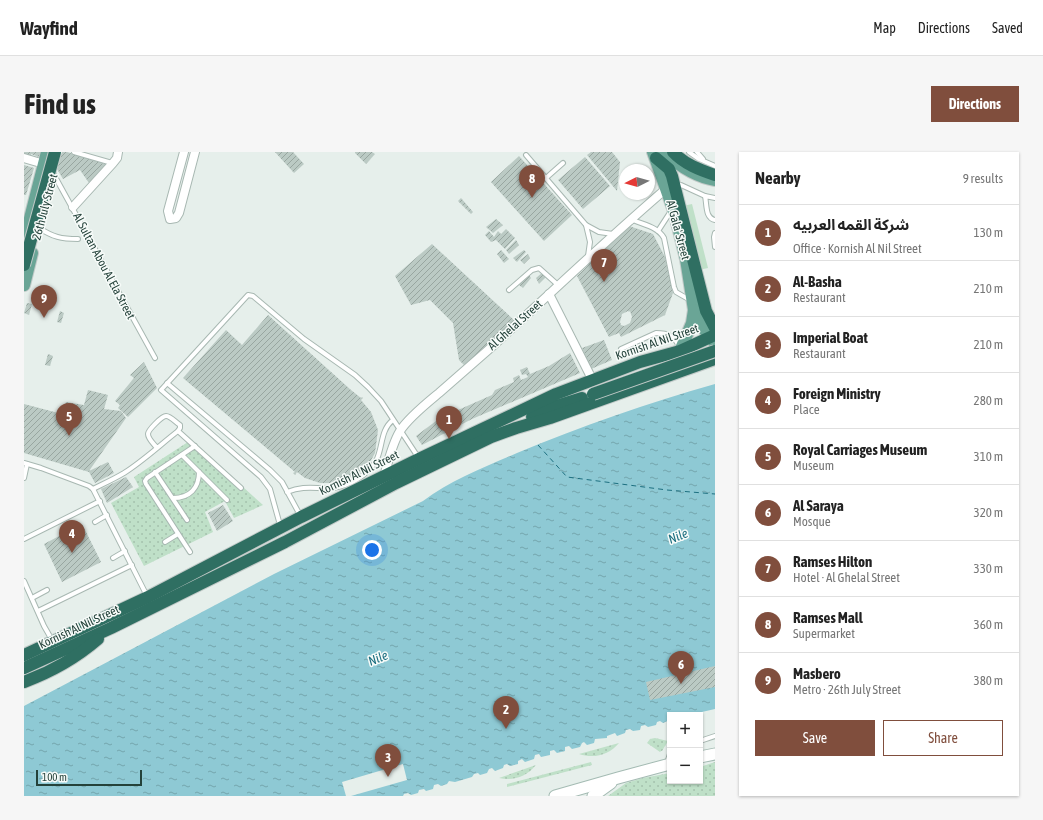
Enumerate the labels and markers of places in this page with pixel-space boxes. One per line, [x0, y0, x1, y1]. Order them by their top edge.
pin: 8 [519, 165, 545, 198]
pin: 7 [591, 249, 617, 282]
pin: 9 [31, 285, 57, 318]
pin: 5 [56, 403, 82, 436]
pin: 1 [436, 406, 462, 439]
pin: 4 [59, 520, 85, 553]
pin: 6 [668, 651, 694, 684]
pin: 2 [493, 696, 519, 729]
pin: 3 [375, 744, 401, 777]

